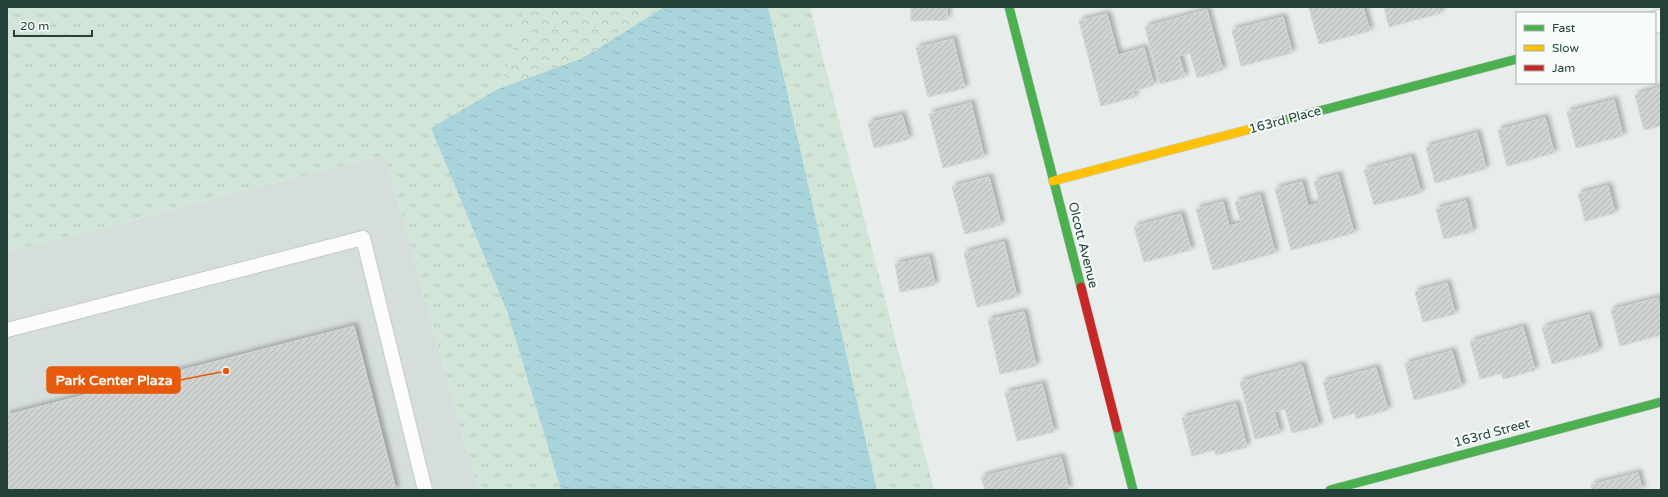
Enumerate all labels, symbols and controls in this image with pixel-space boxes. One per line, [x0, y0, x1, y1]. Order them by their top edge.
scale bar [14, 12, 92, 38]
legend [1516, 12, 1656, 84]
text: 20 m [20, 19, 49, 33]
text: Fast [1552, 21, 1576, 35]
text: Slow [1552, 41, 1579, 55]
text: Jam [1552, 61, 1575, 75]
street label: 163rd Place [1247, 103, 1323, 137]
street label: Olcott Avenue [1065, 200, 1101, 290]
callout: Park Center Plaza [47, 367, 180, 393]
text: Park Center Plaza [55, 372, 173, 389]
street label: 163rd Street [1452, 415, 1532, 451]

